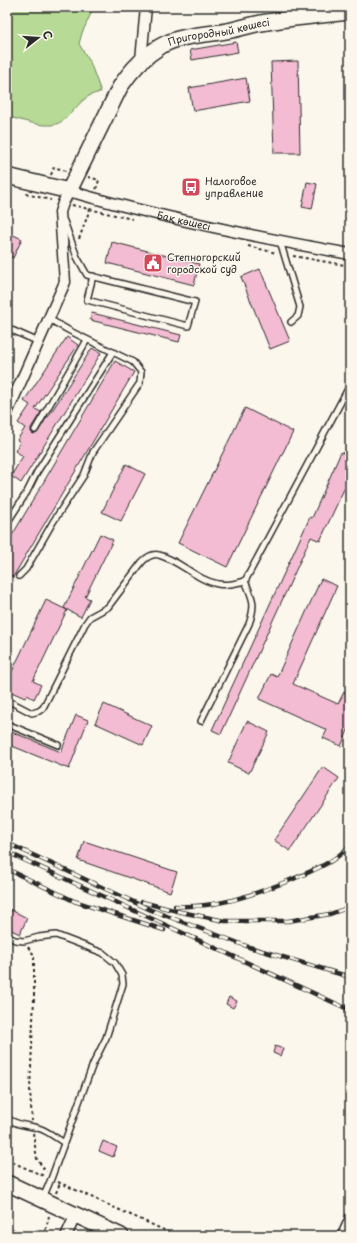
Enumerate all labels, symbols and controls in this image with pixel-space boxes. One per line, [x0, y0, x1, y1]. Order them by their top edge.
street label: Пригородный көшесі [166, 14, 271, 49]
north arrow [18, 18, 58, 58]
text: С [39, 28, 57, 41]
place label: Налоговое управление [205, 173, 263, 201]
bus stop icon: Налоговое управление [180, 176, 202, 198]
street label: Бақ көшесі [156, 207, 212, 233]
place label: Степногорский городской суд [167, 249, 241, 276]
public building icon: Степногорский городской суд [142, 252, 164, 274]

